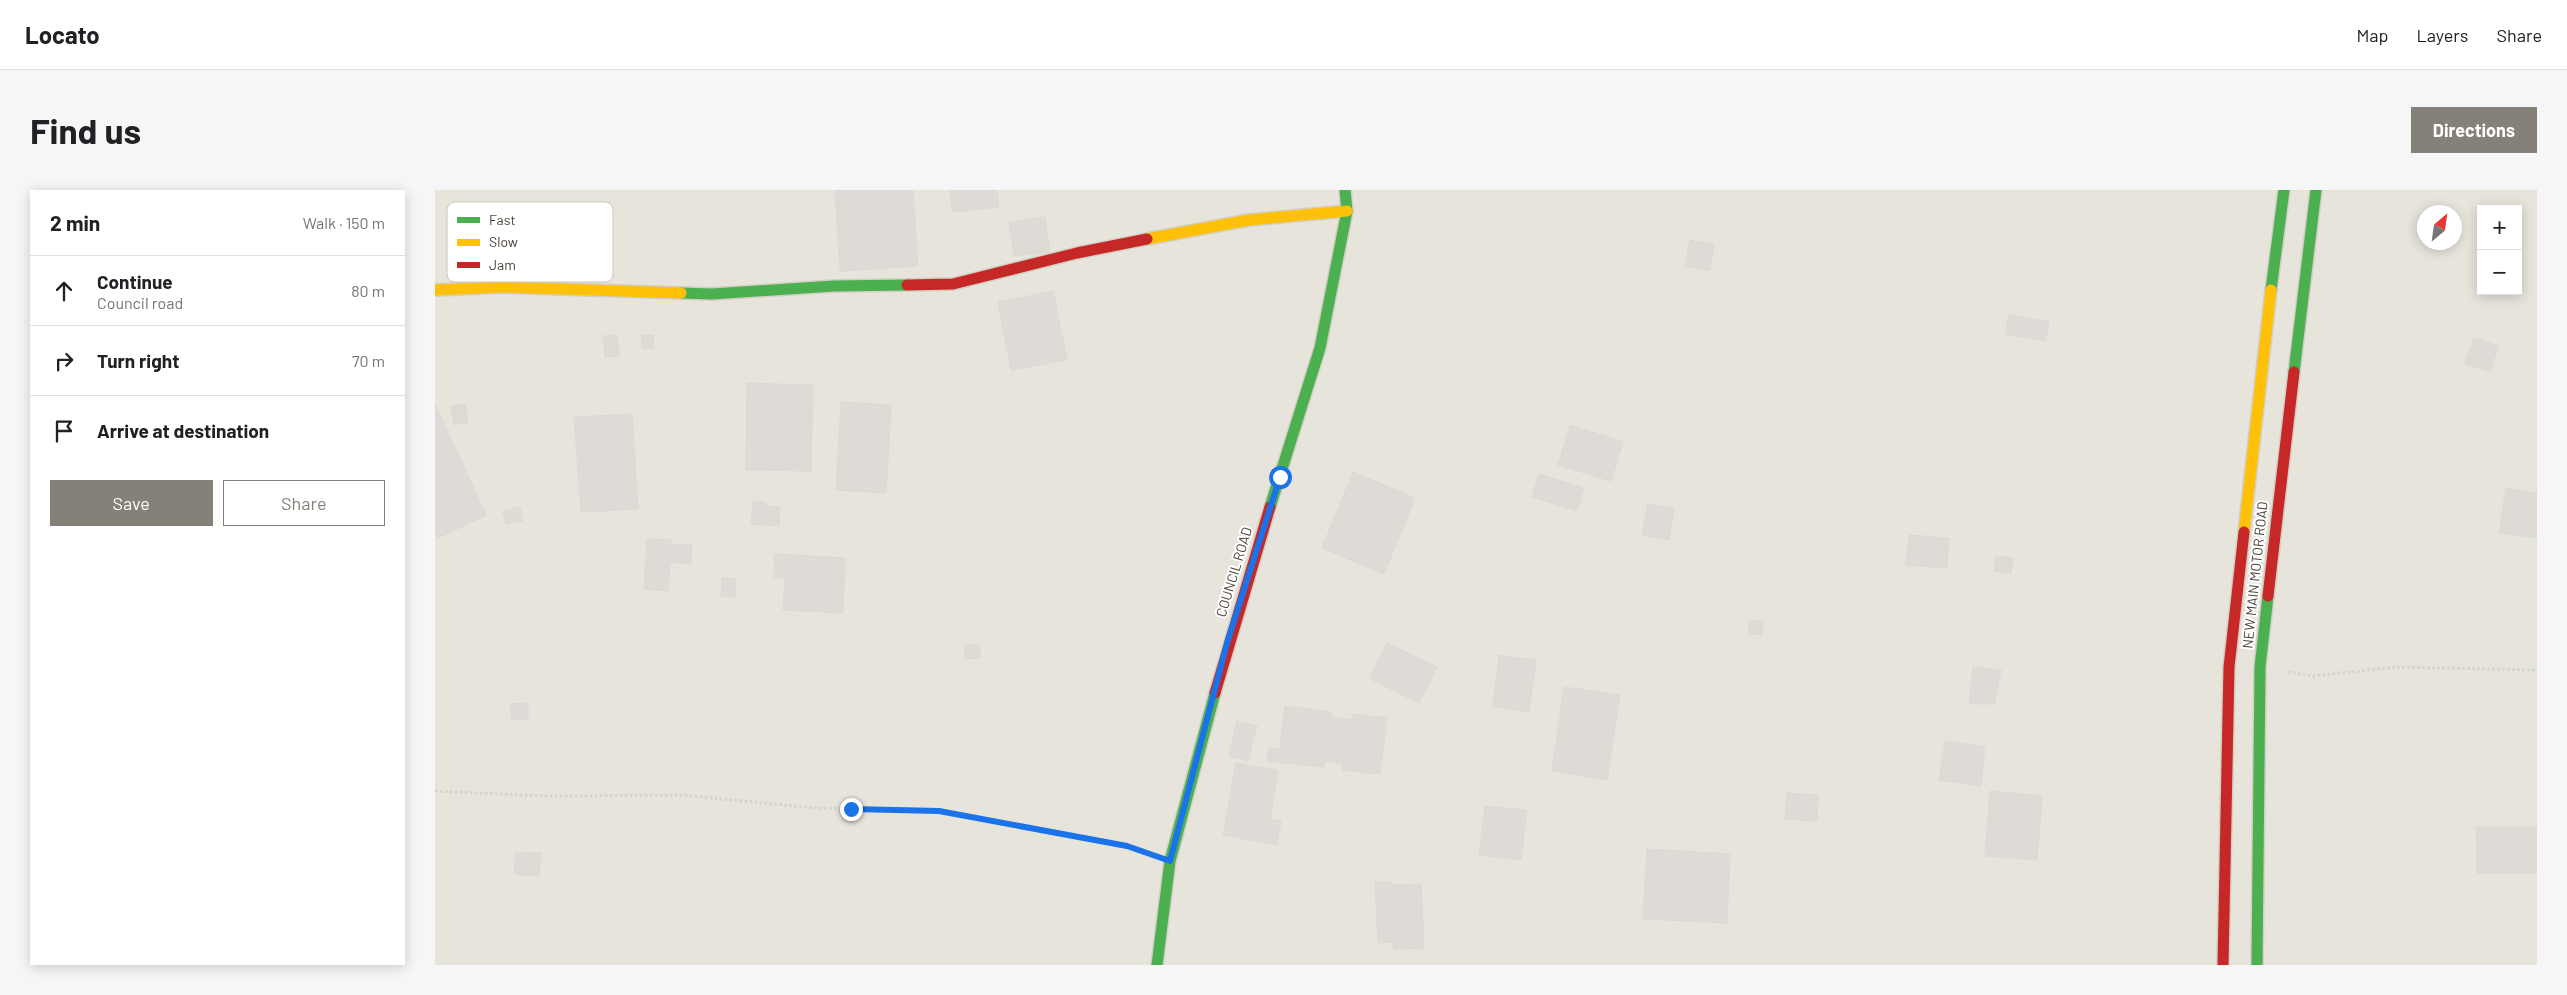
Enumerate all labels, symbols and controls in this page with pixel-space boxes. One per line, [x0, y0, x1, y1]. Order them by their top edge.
text: Locato [25, 20, 100, 49]
text: Map [2356, 24, 2388, 46]
text: Layers [2416, 24, 2469, 46]
text: Share [2497, 24, 2542, 46]
button: Directions [2411, 107, 2537, 153]
text: Find us [30, 109, 141, 151]
legend [447, 202, 613, 282]
north arrow [2417, 205, 2462, 250]
map controls [2477, 205, 2522, 295]
button: + [2477, 205, 2522, 250]
text: 2 min [50, 210, 100, 235]
text: Fast [489, 211, 515, 228]
text: Walk · 150 m [303, 213, 385, 232]
text: Slow [489, 233, 518, 250]
button: − [2477, 250, 2522, 295]
text: Jam [489, 256, 516, 273]
text: Continue [97, 270, 173, 293]
icon: ahead [50, 277, 78, 305]
text: 80 m [351, 281, 385, 300]
text: Council road [97, 293, 183, 312]
icon: right [50, 347, 78, 375]
text: Turn right [97, 349, 179, 372]
text: 70 m [352, 351, 385, 370]
icon: arrive [50, 417, 78, 445]
text: Arrive at destination [97, 419, 269, 442]
route start [1269, 466, 1292, 489]
button: Save [50, 480, 213, 526]
button: Share [223, 480, 385, 526]
street label: NEW MAIN MOTOR ROAD [2238, 501, 2271, 649]
street label: COUNCIL ROAD [1212, 525, 1255, 619]
route end [840, 798, 863, 821]

